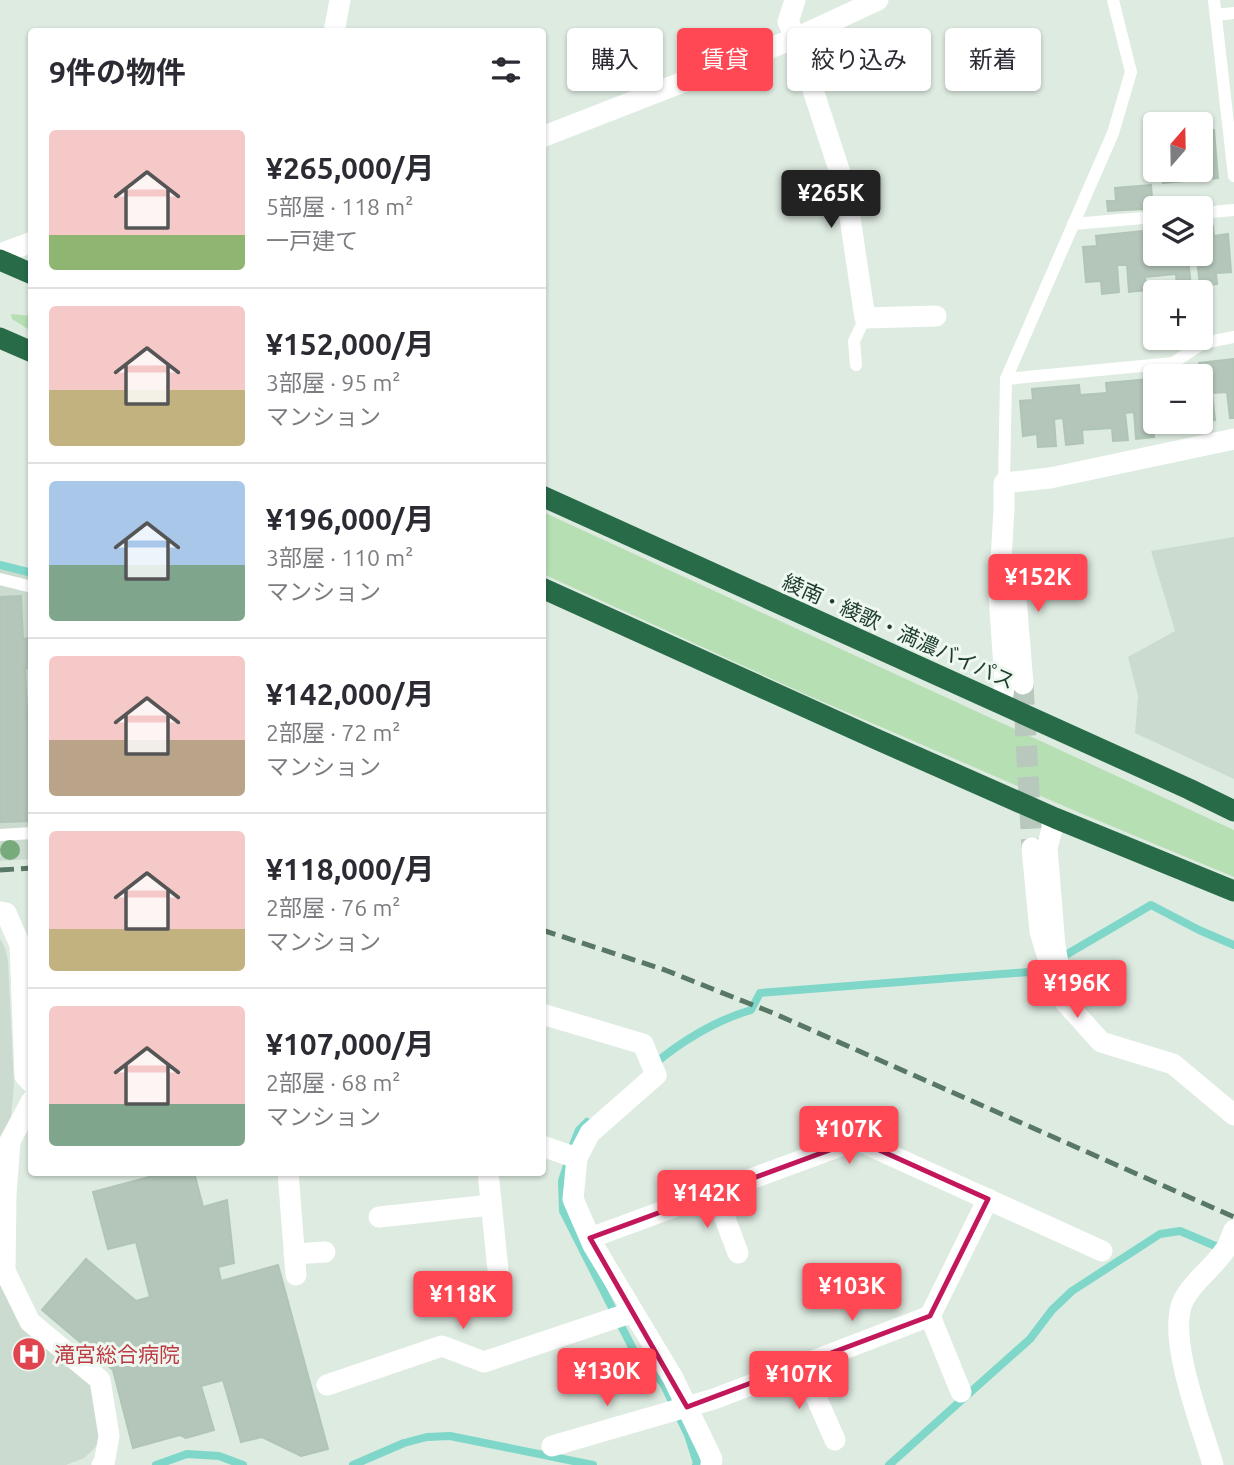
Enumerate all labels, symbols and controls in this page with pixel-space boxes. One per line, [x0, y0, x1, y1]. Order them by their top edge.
chip: 購入 [567, 28, 663, 91]
chip: 賃貸 [677, 28, 773, 91]
chip: 絞り込み [787, 28, 931, 91]
chip: 新着 [945, 28, 1041, 91]
icon: filters [487, 51, 525, 89]
text: 9件の物件 [49, 55, 186, 89]
north arrow [1143, 112, 1213, 182]
map controls [1143, 112, 1213, 434]
text: ¥265,000/月 [266, 151, 434, 185]
icon: home [105, 158, 189, 242]
pin: ¥265K [782, 170, 880, 230]
text: ¥265K [797, 180, 865, 205]
text: 5部屋 · 118 m² [266, 194, 413, 219]
button: layers [1143, 196, 1213, 266]
text: 一戸建て [266, 228, 358, 253]
button: + [1143, 280, 1213, 350]
text: ¥152,000/月 [266, 327, 434, 361]
icon: home [105, 334, 189, 418]
button: − [1143, 364, 1213, 434]
text: 3部屋 · 95 m² [266, 370, 400, 395]
text: マンション [266, 404, 381, 429]
text: ¥196,000/月 [266, 502, 434, 536]
icon: home [105, 509, 189, 593]
text: 3部屋 · 110 m² [266, 545, 413, 570]
pin: ¥152K [989, 554, 1087, 614]
text: ¥152K [1004, 564, 1072, 589]
street label: 綾南・綾歌・満濃バイパス [779, 569, 1019, 693]
text: マンション [266, 579, 381, 604]
text: ¥142,000/月 [266, 677, 434, 711]
icon: home [105, 684, 189, 768]
text: 2部屋 · 72 m² [266, 720, 400, 745]
text: マンション [266, 754, 381, 779]
text: ¥118,000/月 [266, 852, 434, 886]
icon: home [105, 859, 189, 943]
text: 2部屋 · 76 m² [266, 895, 400, 920]
text: マンション [266, 929, 381, 954]
pin: ¥196K [1028, 960, 1126, 1020]
text: ¥196K [1043, 970, 1111, 995]
text: ¥107,000/月 [266, 1027, 434, 1061]
icon: home [105, 1034, 189, 1118]
text: 2部屋 · 68 m² [266, 1070, 400, 1095]
text: マンション [266, 1104, 381, 1129]
pin: ¥107K [800, 1106, 898, 1166]
text: ¥107K [815, 1116, 883, 1141]
pin: ¥142K [658, 1170, 756, 1230]
text: ¥142K [673, 1180, 741, 1205]
pin: ¥103K [803, 1264, 901, 1323]
pin: ¥118K [414, 1272, 512, 1331]
text: ¥103K [818, 1273, 886, 1298]
text: ¥118K [429, 1281, 497, 1306]
hospital icon: 滝宮総合病院 [10, 1335, 48, 1373]
place label: 滝宮総合病院 [54, 1342, 180, 1366]
pin: ¥130K [558, 1348, 656, 1408]
pin: ¥107K [750, 1352, 848, 1411]
text: ¥130K [573, 1358, 641, 1383]
text: ¥107K [765, 1361, 833, 1386]

